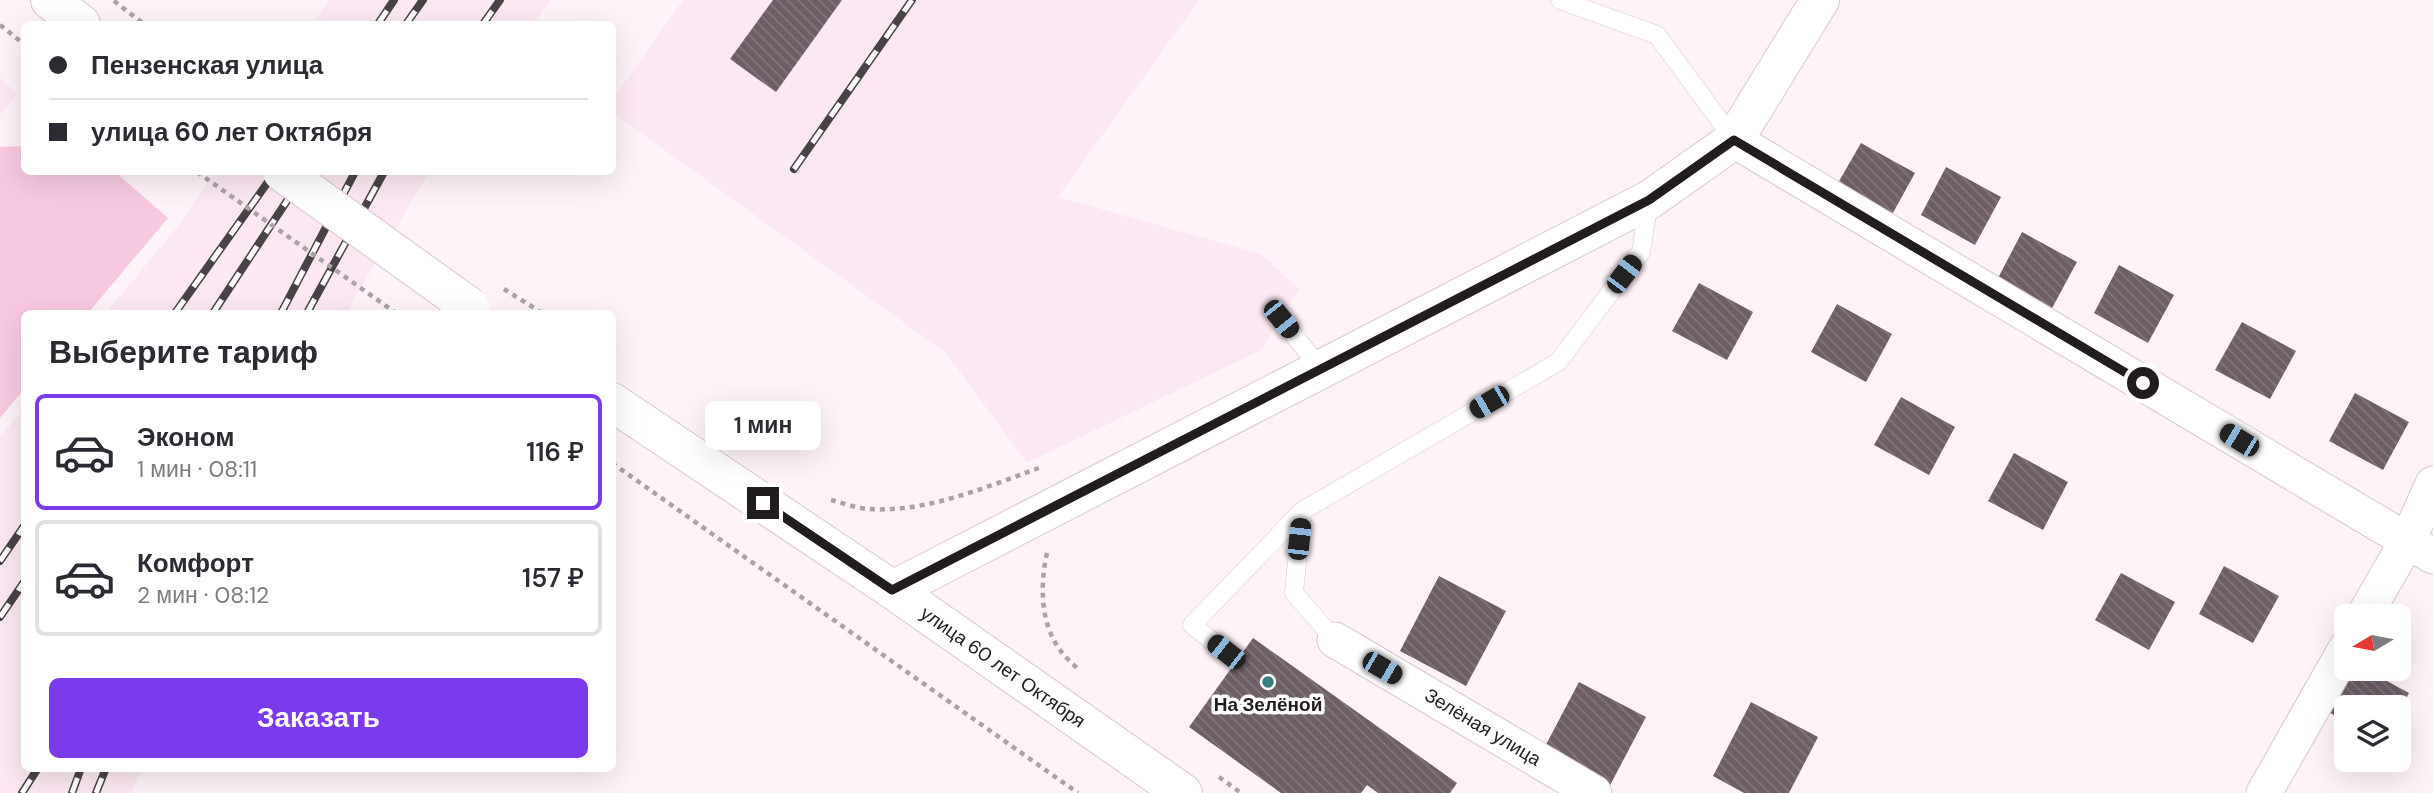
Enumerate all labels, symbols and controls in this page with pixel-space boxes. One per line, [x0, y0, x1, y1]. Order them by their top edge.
text: Пензенская улица [91, 48, 323, 82]
text: улица 60 лет Октября [91, 115, 372, 149]
car [1603, 251, 1646, 297]
car [1260, 296, 1303, 342]
text: Выберите тариф [49, 331, 318, 373]
route start [2127, 367, 2159, 399]
car [1466, 382, 1513, 422]
callout: 1 мин [705, 402, 821, 450]
text: 1 мин [734, 410, 792, 440]
text: Эконом [137, 420, 235, 454]
car [2216, 420, 2263, 460]
icon: car [53, 421, 116, 484]
text: 116 ₽ [526, 435, 584, 469]
text: 1 мин · 08:11 [137, 454, 257, 484]
route end [747, 487, 779, 519]
car [1287, 517, 1312, 561]
text: Комфорт [137, 546, 254, 580]
icon: car [53, 547, 116, 610]
text: 157 ₽ [522, 561, 584, 595]
text: 2 мин · 08:12 [137, 580, 269, 610]
street label: улица 60 лет Октября [916, 601, 1090, 733]
north arrow [2334, 604, 2412, 681]
map controls [2334, 604, 2411, 772]
car [1203, 631, 1250, 673]
car [1359, 648, 1406, 688]
marker: На Зелёной [1260, 674, 1276, 690]
button: Заказать [49, 678, 588, 758]
street label: Зелёная улица [1420, 682, 1546, 772]
place label: На Зелёной [1214, 692, 1322, 717]
button: layers [2334, 695, 2411, 772]

